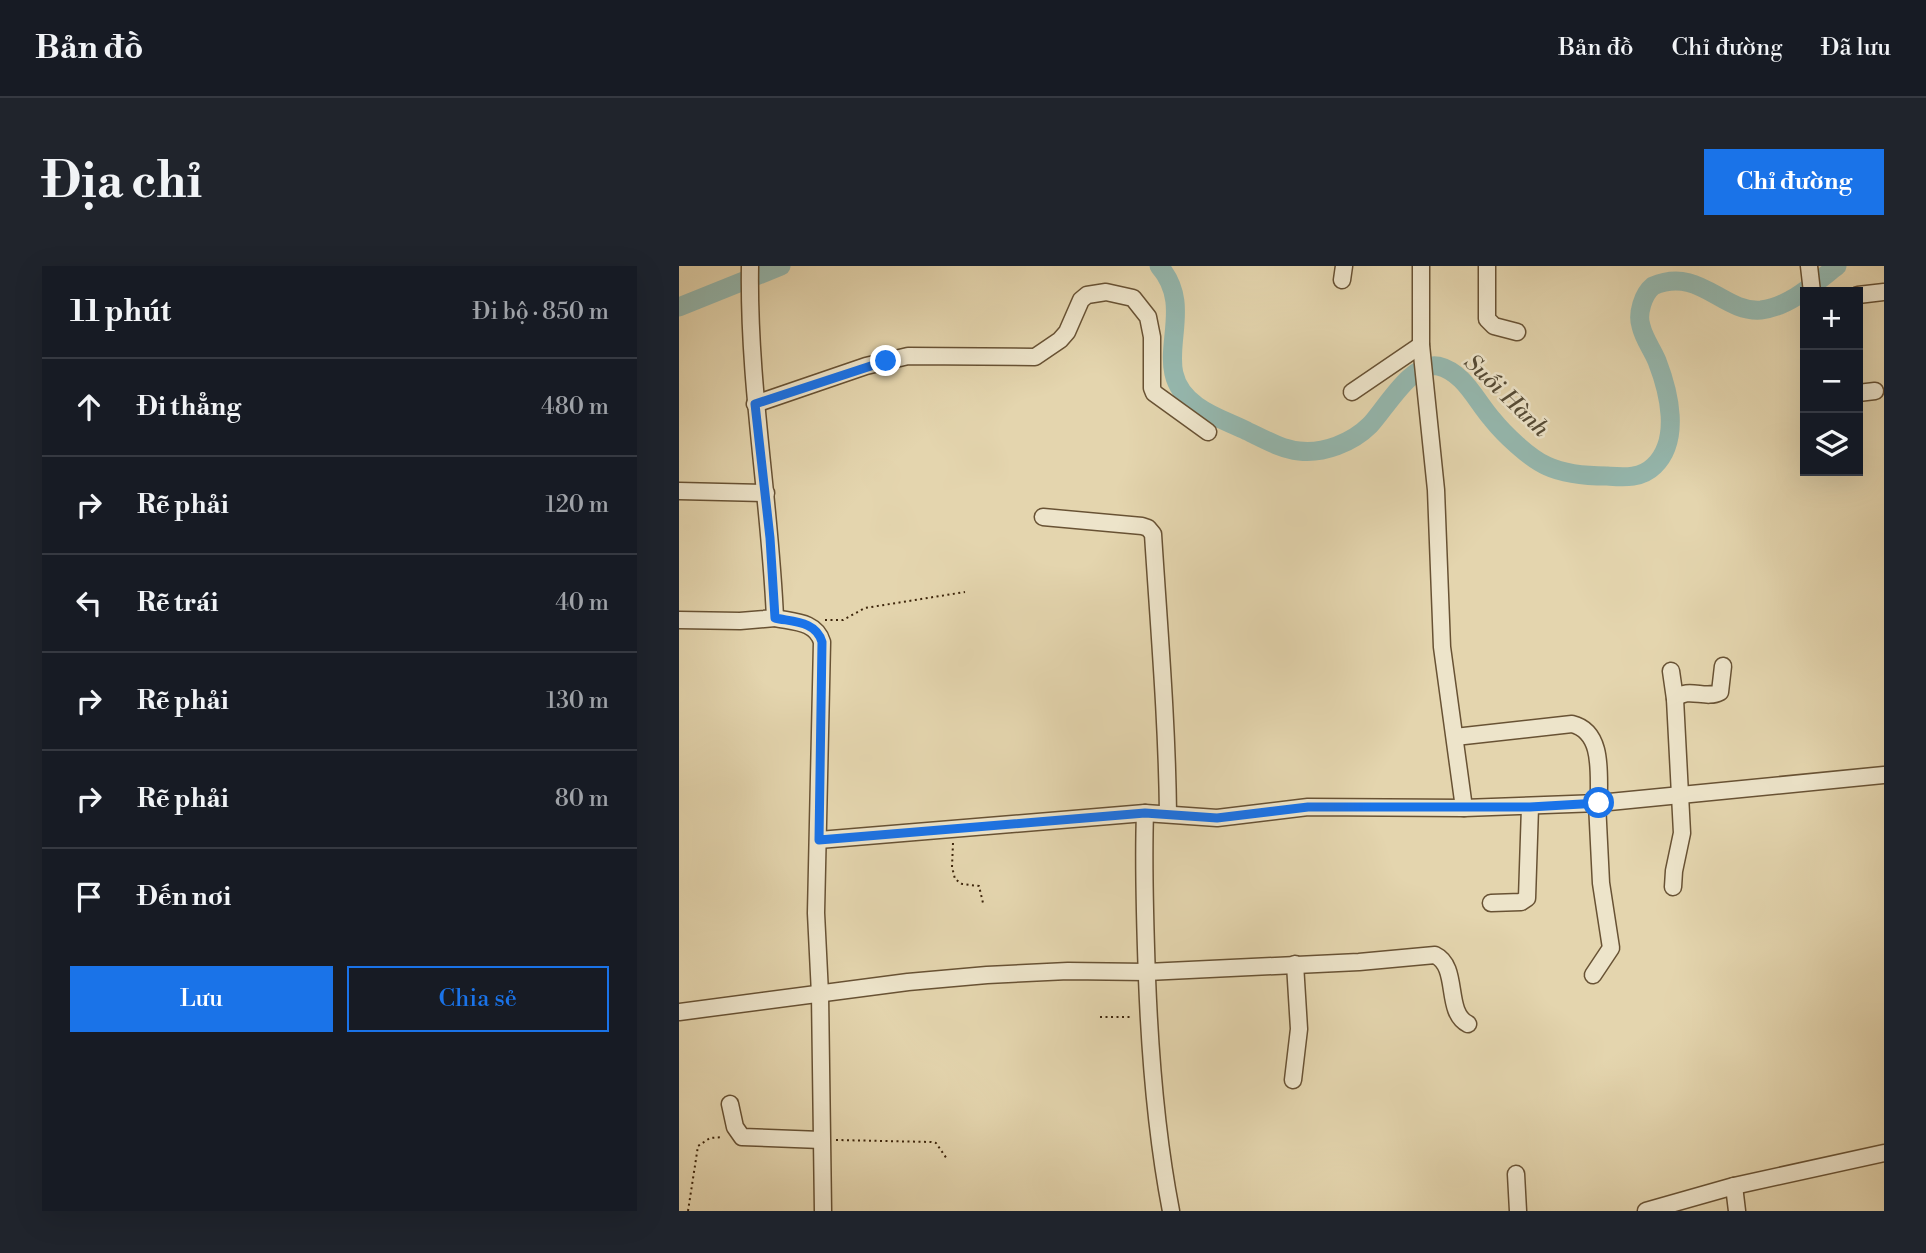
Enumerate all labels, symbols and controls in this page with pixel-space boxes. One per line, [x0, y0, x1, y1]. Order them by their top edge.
text: Bản đồ [35, 28, 143, 69]
text: Bản đồ [1558, 33, 1634, 63]
text: Chỉ đường [1672, 33, 1783, 63]
text: Đã lưu [1821, 33, 1891, 63]
button: Chỉ đường [1704, 149, 1884, 215]
text: Địa chỉ [42, 152, 202, 213]
map controls [1800, 287, 1863, 476]
button: + [1800, 287, 1863, 350]
text: 11 phút [70, 293, 171, 331]
text: Đi bộ · 850 m [473, 298, 609, 326]
route end [870, 345, 901, 376]
water label: Suối Hành [1458, 349, 1555, 443]
button: − [1800, 350, 1863, 413]
icon: ahead [70, 388, 108, 426]
text: Đi thẳng [137, 391, 241, 423]
text: 480 m [541, 393, 609, 421]
button: layers [1800, 413, 1863, 476]
icon: right [70, 486, 108, 524]
text: Rẽ phải [137, 489, 229, 521]
text: 120 m [545, 491, 609, 519]
icon: left [70, 584, 108, 622]
text: Rẽ trái [137, 587, 218, 619]
text: 40 m [555, 589, 609, 617]
icon: right [70, 682, 108, 720]
text: Rẽ phải [137, 685, 229, 717]
text: 130 m [546, 687, 609, 715]
icon: right [70, 780, 108, 818]
text: Rẽ phải [137, 783, 229, 815]
text: 80 m [555, 785, 609, 813]
route start [1583, 787, 1614, 818]
icon: arrive [70, 878, 108, 916]
text: Đến nơi [137, 881, 231, 913]
button: Lưu [70, 966, 333, 1032]
button: Chia sẻ [347, 966, 609, 1032]

